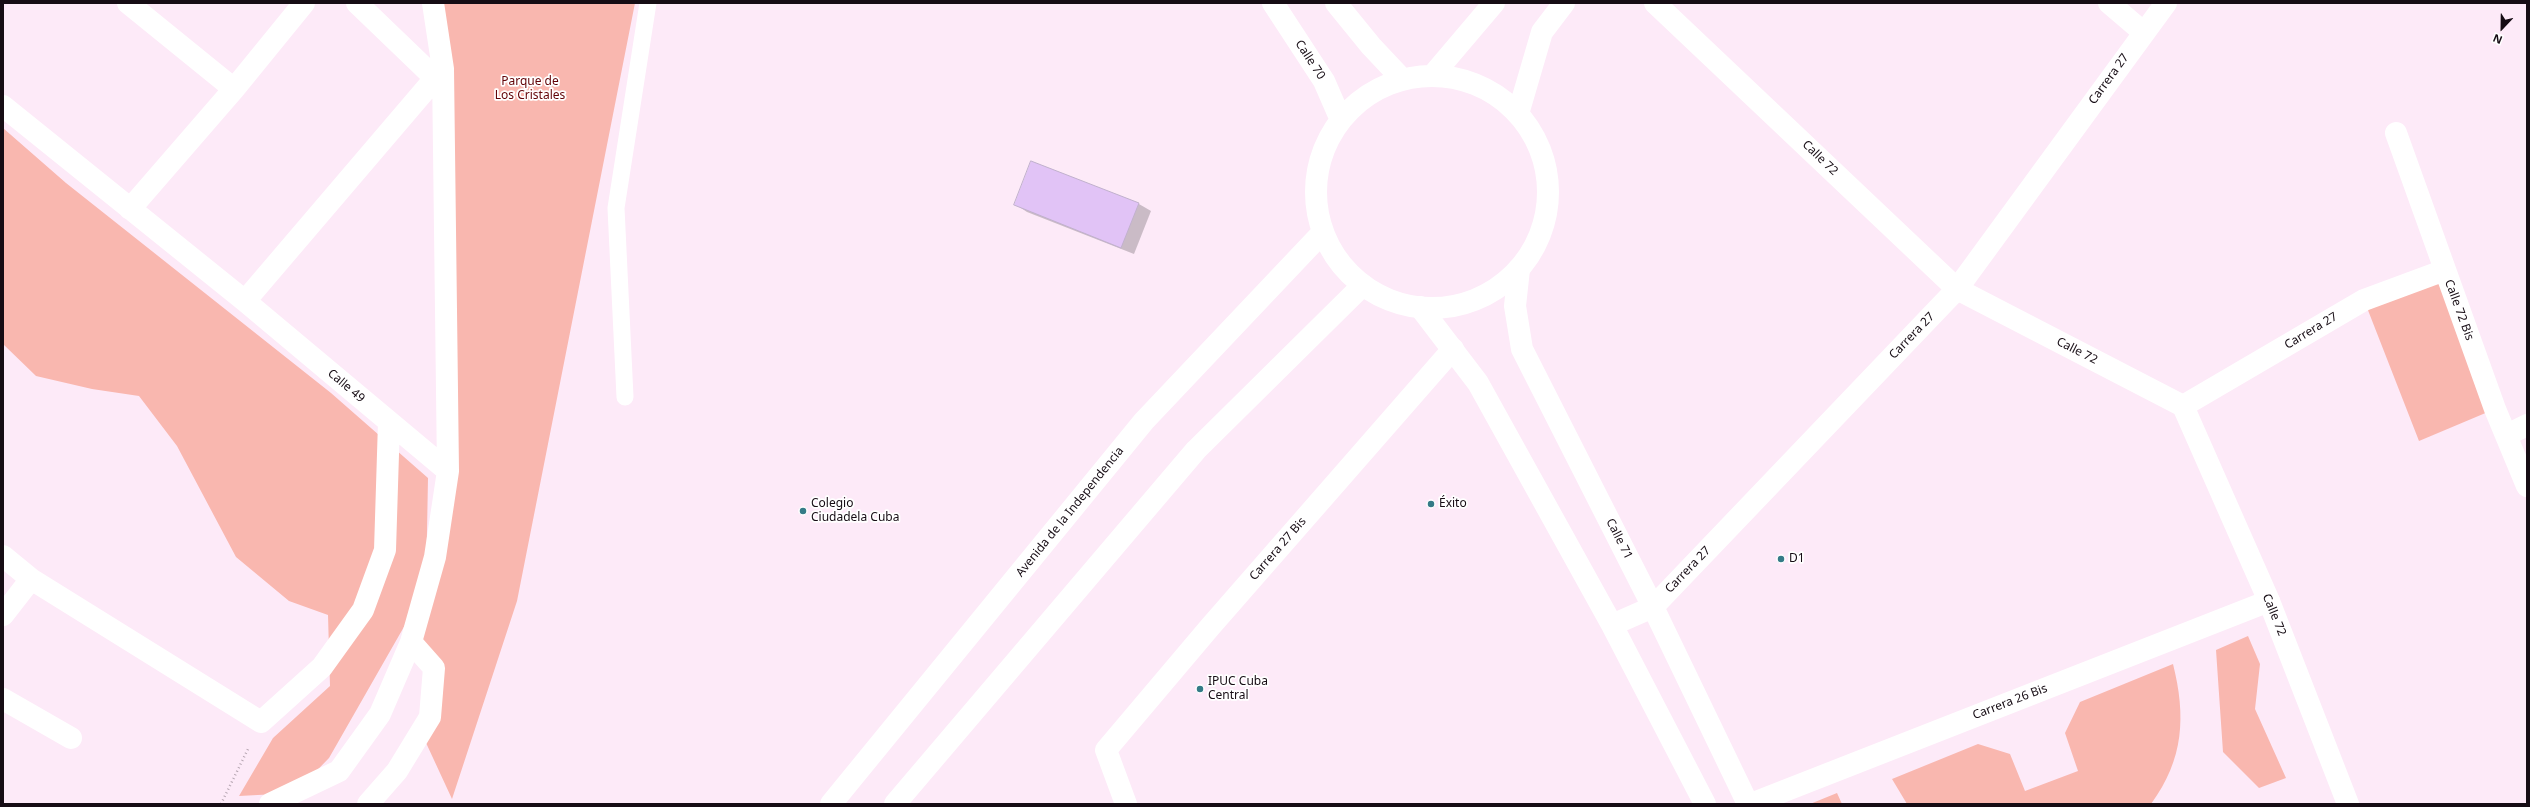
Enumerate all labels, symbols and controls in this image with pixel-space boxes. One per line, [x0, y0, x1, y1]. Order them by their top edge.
north arrow [2482, 8, 2522, 48]
text: N [2490, 31, 2504, 48]
street label: Calle 70 [1292, 38, 1328, 82]
street label: Carrera 27 [2086, 51, 2132, 107]
park label: Parque de Los Cristales [495, 75, 565, 103]
street label: Calle 72 [1799, 137, 1841, 179]
street label: Calle 72 Bis [2441, 278, 2477, 342]
street label: Carrera 27 [1886, 310, 1938, 362]
street label: Carrera 27 [2282, 310, 2340, 352]
street label: Calle 72 [2054, 335, 2100, 367]
street label: Calle 49 [324, 366, 368, 406]
street label: Avenida de la Independencia [1013, 444, 1127, 580]
place label: Colegio Ciudadela Cuba [811, 497, 899, 525]
place label: Éxito [1439, 497, 1467, 511]
marker: Éxito [1426, 499, 1436, 509]
marker: Colegio Ciudadela Cuba [798, 506, 808, 516]
street label: Carrera 27 Bis [1247, 515, 1309, 583]
street label: Calle 71 [1603, 516, 1635, 562]
street label: Carrera 27 [1662, 544, 1714, 596]
place label: D1 [1789, 552, 1805, 566]
marker: D1 [1776, 554, 1786, 564]
street label: Calle 72 [2259, 592, 2289, 638]
place label: IPUC Cuba Central [1208, 675, 1268, 703]
street label: Carrera 26 Bis [1971, 681, 2049, 723]
marker: IPUC Cuba Central [1195, 684, 1205, 694]

